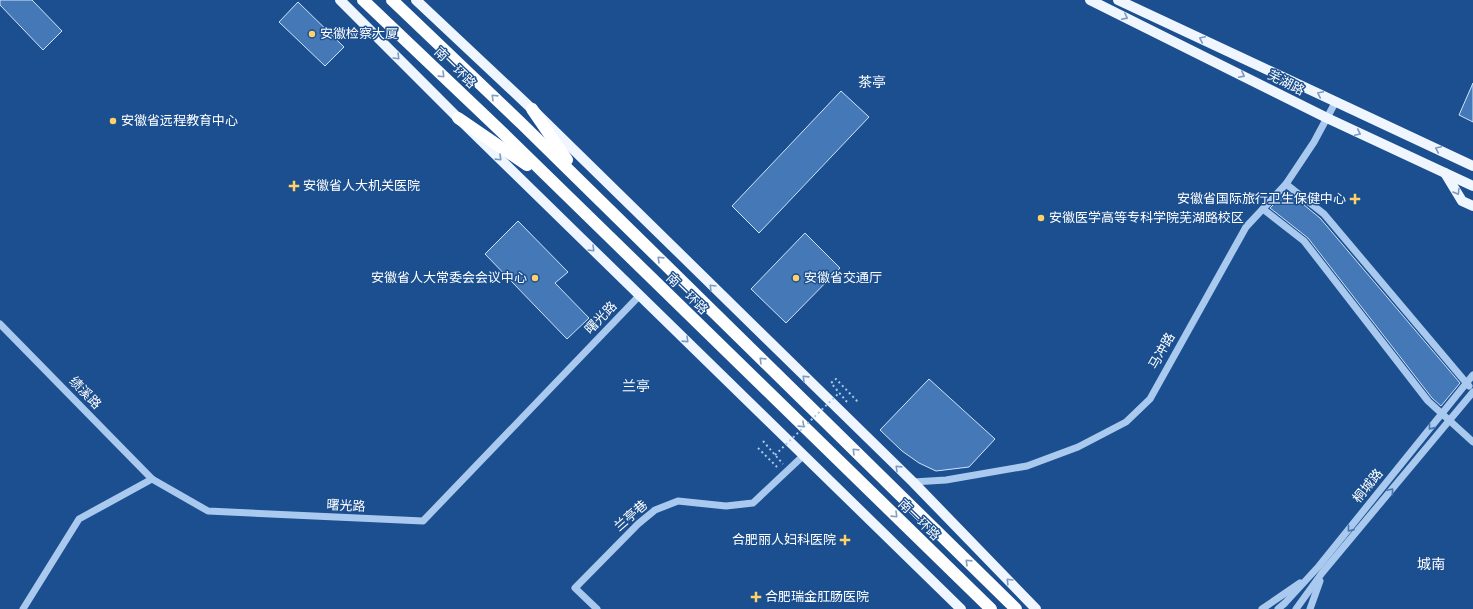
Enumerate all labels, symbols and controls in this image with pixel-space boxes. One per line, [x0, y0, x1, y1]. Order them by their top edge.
one-way arrow [1121, 13, 1128, 20]
place label: 安徽检察大厦 [320, 26, 398, 42]
marker: 安徽检察大厦 [307, 29, 317, 39]
one-way arrow [1199, 36, 1206, 44]
street label: 南一环路 [431, 44, 479, 92]
one-way arrow [392, 52, 400, 60]
street label: 芜湖路 [1265, 67, 1307, 99]
one-way arrow [437, 70, 445, 78]
one-way arrow [1237, 71, 1245, 78]
district label: 茶亭 [858, 74, 886, 91]
one-way arrow [1317, 91, 1324, 99]
one-way arrow [491, 94, 499, 102]
place label: 安徽省远程教育中心 [121, 113, 238, 129]
marker: 安徽省远程教育中心 [108, 116, 118, 126]
one-way arrow [1355, 128, 1362, 136]
one-way arrow [1434, 146, 1442, 154]
one-way arrow [494, 154, 502, 161]
place label: 安徽省人大机关医院 [303, 178, 420, 194]
marker: 安徽省人大机关医院 [288, 180, 300, 192]
one-way arrow [1452, 188, 1459, 195]
place label: 安徽省国际旅行卫生保健中心 [1177, 191, 1346, 207]
marker: 安徽省国际旅行卫生保健中心 [1349, 193, 1361, 205]
place label: 安徽医学高等专科学院芜湖路校区 [1049, 210, 1244, 226]
marker: 安徽医学高等专科学院芜湖路校区 [1036, 213, 1046, 223]
one-way arrow [587, 244, 595, 252]
one-way arrow [657, 256, 665, 264]
place label: 安徽省人大常委会会议中心 [371, 270, 527, 286]
street label: 南一环路 [663, 270, 711, 318]
place label: 安徽省交通厅 [804, 270, 882, 286]
marker: 安徽省人大常委会会议中心 [530, 273, 540, 283]
marker: 安徽省交通厅 [791, 273, 801, 283]
one-way arrow [709, 284, 717, 292]
street label: 曙光路 [582, 298, 620, 338]
street label: 马冲路 [1146, 330, 1178, 372]
one-way arrow [681, 335, 689, 343]
one-way arrow [759, 357, 767, 365]
street label: 绩溪路 [66, 373, 104, 413]
one-way arrow [802, 375, 810, 383]
district label: 兰亭 [622, 378, 650, 395]
one-way arrow [797, 420, 805, 428]
one-way arrow [1429, 423, 1436, 430]
one-way arrow [852, 448, 860, 456]
one-way arrow [896, 466, 903, 473]
street label: 桐城路 [1350, 466, 1386, 506]
one-way arrow [1386, 489, 1393, 496]
street label: 南一环路 [895, 496, 943, 544]
street label: 曙光路 [326, 497, 366, 515]
street label: 兰亭巷 [611, 497, 651, 535]
one-way arrow [890, 510, 898, 518]
one-way arrow [1347, 524, 1354, 531]
place label: 合肥丽人妇科医院 [732, 532, 836, 548]
marker: 合肥丽人妇科医院 [839, 534, 851, 546]
district label: 城南 [1417, 556, 1445, 573]
one-way arrow [965, 559, 973, 567]
one-way arrow [1006, 578, 1014, 586]
place label: 合肥瑞金肛肠医院 [765, 589, 869, 605]
marker: 合肥瑞金肛肠医院 [750, 591, 762, 603]

